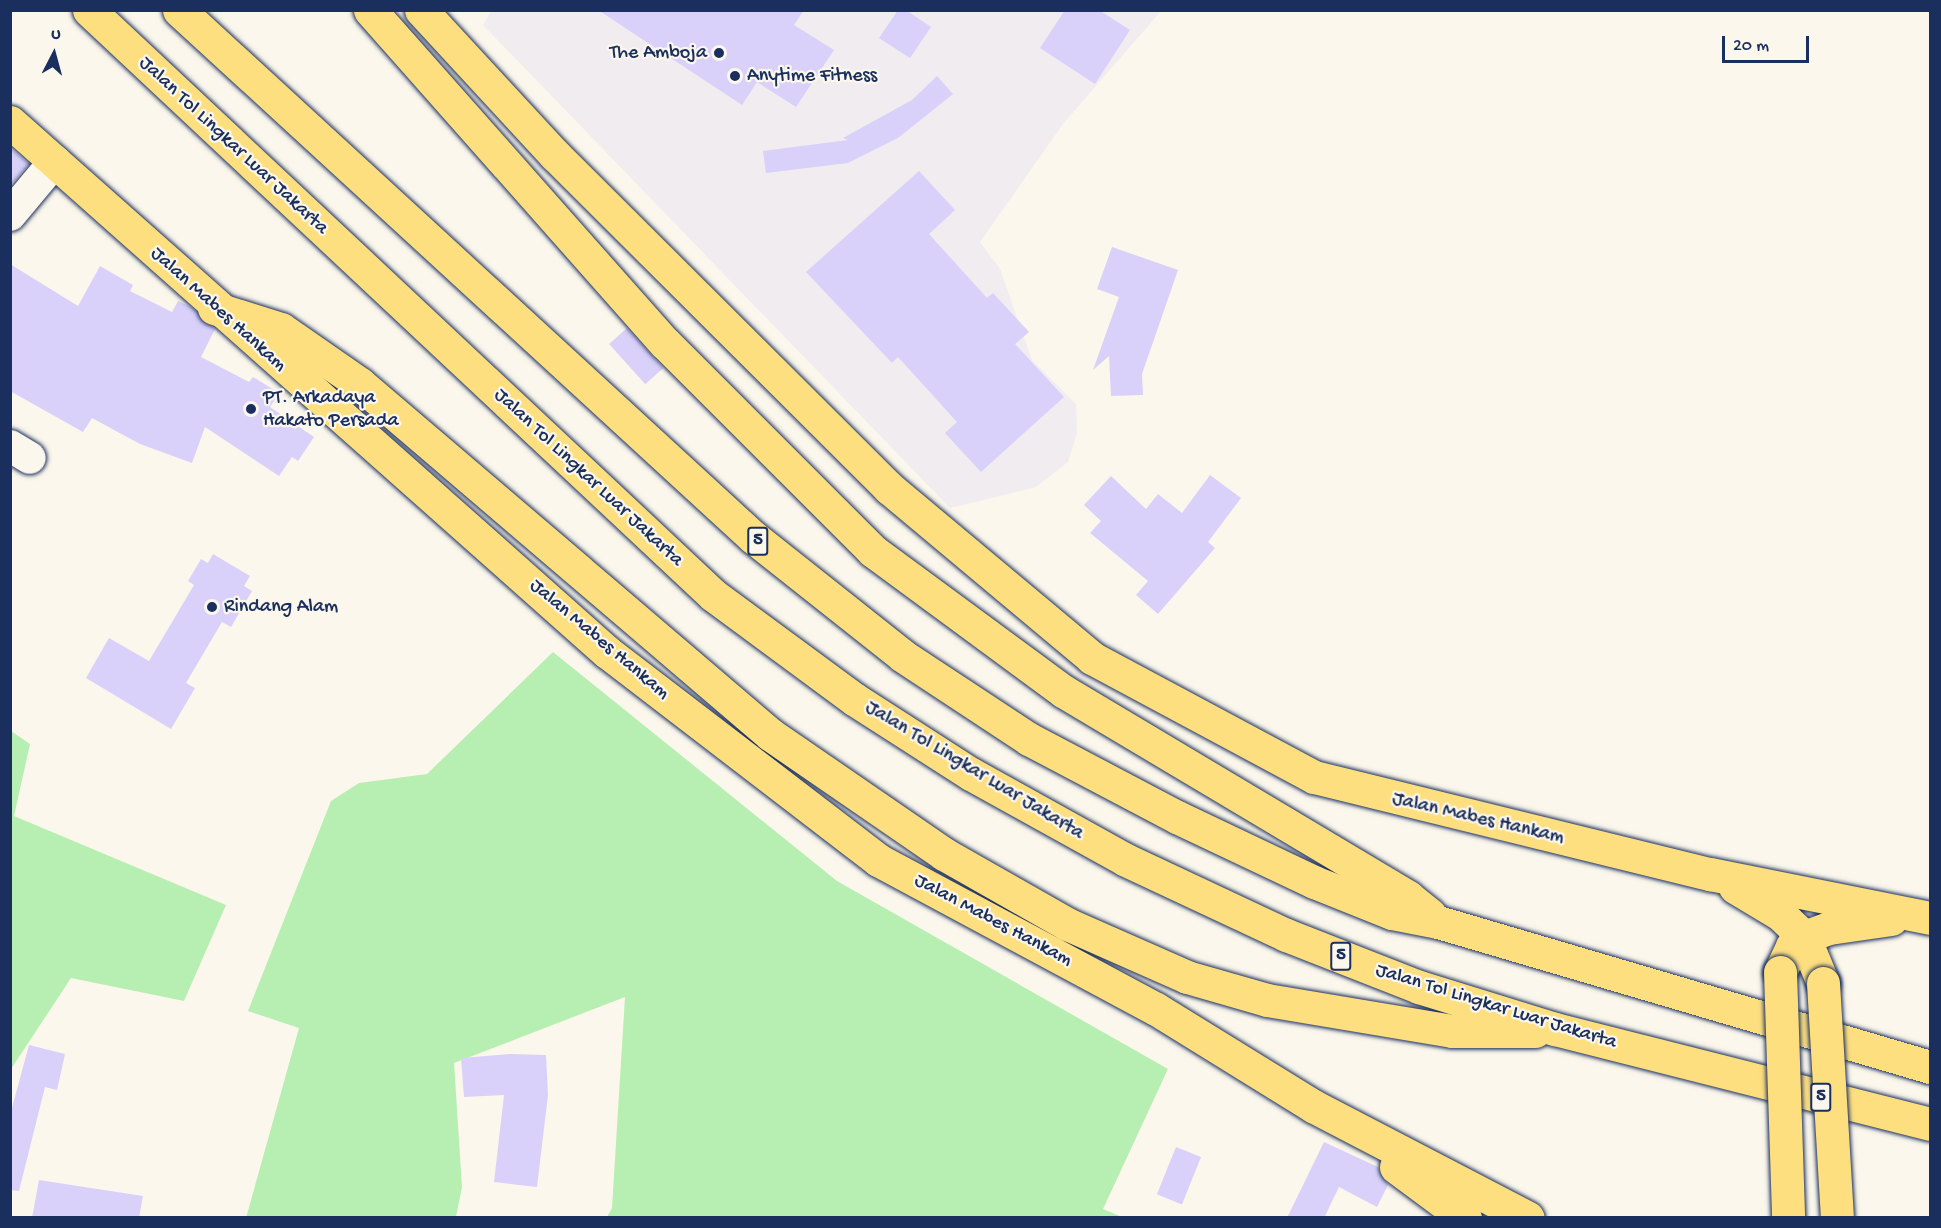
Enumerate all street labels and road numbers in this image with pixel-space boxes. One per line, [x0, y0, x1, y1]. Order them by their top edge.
street label: Jalan Tol Lingkar Luar Jakarta [133, 52, 333, 240]
street label: Jalan Mabes Hankam [145, 242, 291, 378]
street label: Jalan Tol Lingkar Luar Jakarta [488, 384, 688, 572]
road number: 5 [746, 526, 770, 556]
street label: Jalan Mabes Hankam [524, 574, 674, 706]
street label: Jalan Tol Lingkar Luar Jakarta [860, 696, 1088, 846]
street label: Jalan Mabes Hankam [1390, 788, 1566, 850]
street label: Jalan Mabes Hankam [910, 869, 1076, 973]
road number: 5 [1329, 941, 1353, 971]
street label: Jalan Tol Lingkar Luar Jakarta [1373, 959, 1619, 1055]
road number: 5 [1809, 1082, 1833, 1112]

